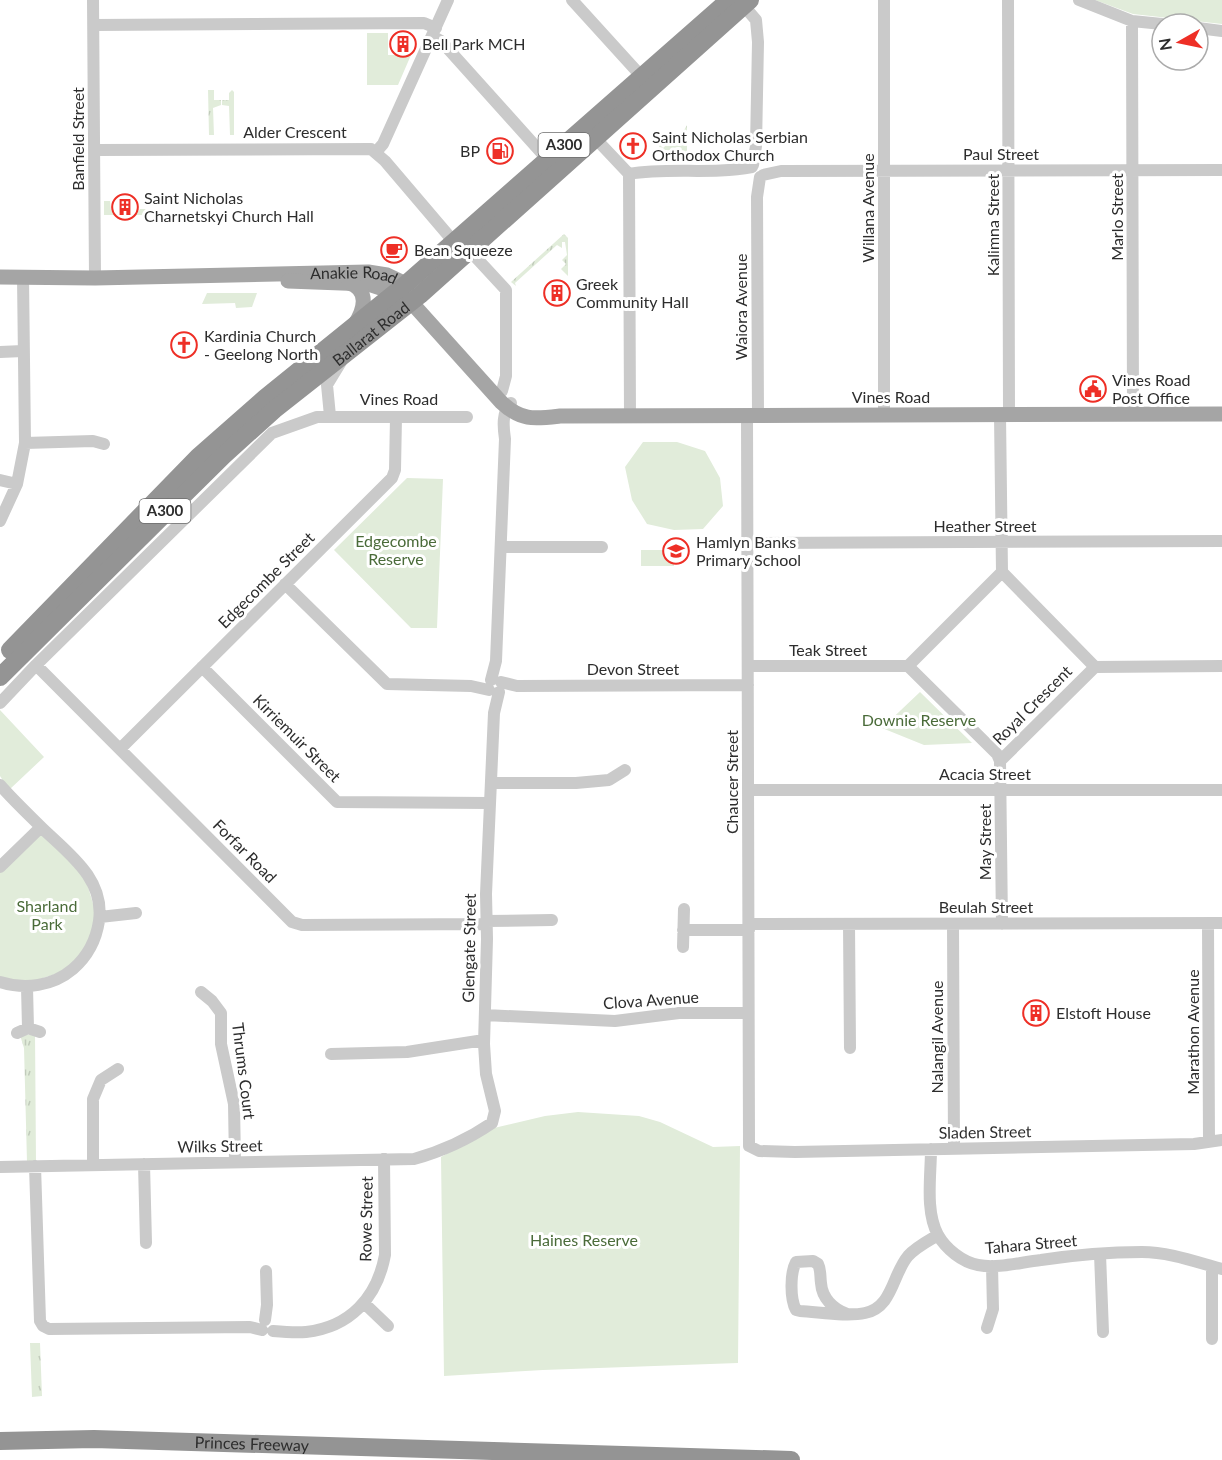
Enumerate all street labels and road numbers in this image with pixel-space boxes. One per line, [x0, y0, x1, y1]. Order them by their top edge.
street label: Banfield Street [68, 87, 87, 191]
street label: Alder Crescent [243, 122, 347, 141]
road number: A300 [538, 133, 590, 157]
street label: Paul Street [963, 144, 1039, 163]
street label: Willana Avenue [858, 153, 877, 263]
street label: Marlo Street [1107, 173, 1126, 261]
street label: Kalimna Street [983, 174, 1002, 276]
street label: Waiora Avenue [731, 254, 750, 360]
street label: Anakie Road [310, 262, 401, 288]
street label: Ballarat Road [328, 297, 413, 369]
street label: Vines Road [852, 387, 930, 406]
street label: Vines Road [360, 389, 438, 408]
road number: A300 [140, 499, 190, 523]
street label: Heather Street [933, 516, 1037, 535]
street label: Edgecombe Street [214, 528, 318, 632]
street label: Teak Street [789, 640, 867, 659]
street label: Devon Street [587, 659, 680, 678]
street label: Royal Crescent [988, 661, 1075, 748]
street label: Kirriemuir Street [250, 690, 345, 786]
street label: Chaucer Street [722, 730, 741, 834]
street label: Acacia Street [939, 764, 1031, 783]
street label: May Street [975, 804, 994, 880]
street label: Forfar Road [210, 815, 281, 886]
street label: Glengate Street [458, 893, 479, 1003]
street label: Beulah Street [939, 897, 1033, 916]
street label: Marathon Avenue [1183, 969, 1202, 1095]
street label: Nalangil Avenue [927, 980, 946, 1094]
street label: Clova Avenue [602, 987, 699, 1012]
street label: Thrums Court [229, 1022, 260, 1121]
street label: Sladen Street [938, 1121, 1032, 1142]
street label: Wilks Street [177, 1135, 263, 1156]
street label: Rowe Street [355, 1176, 376, 1262]
street label: Tahara Street [984, 1230, 1078, 1257]
street label: Princes Freeway [195, 1432, 310, 1454]

